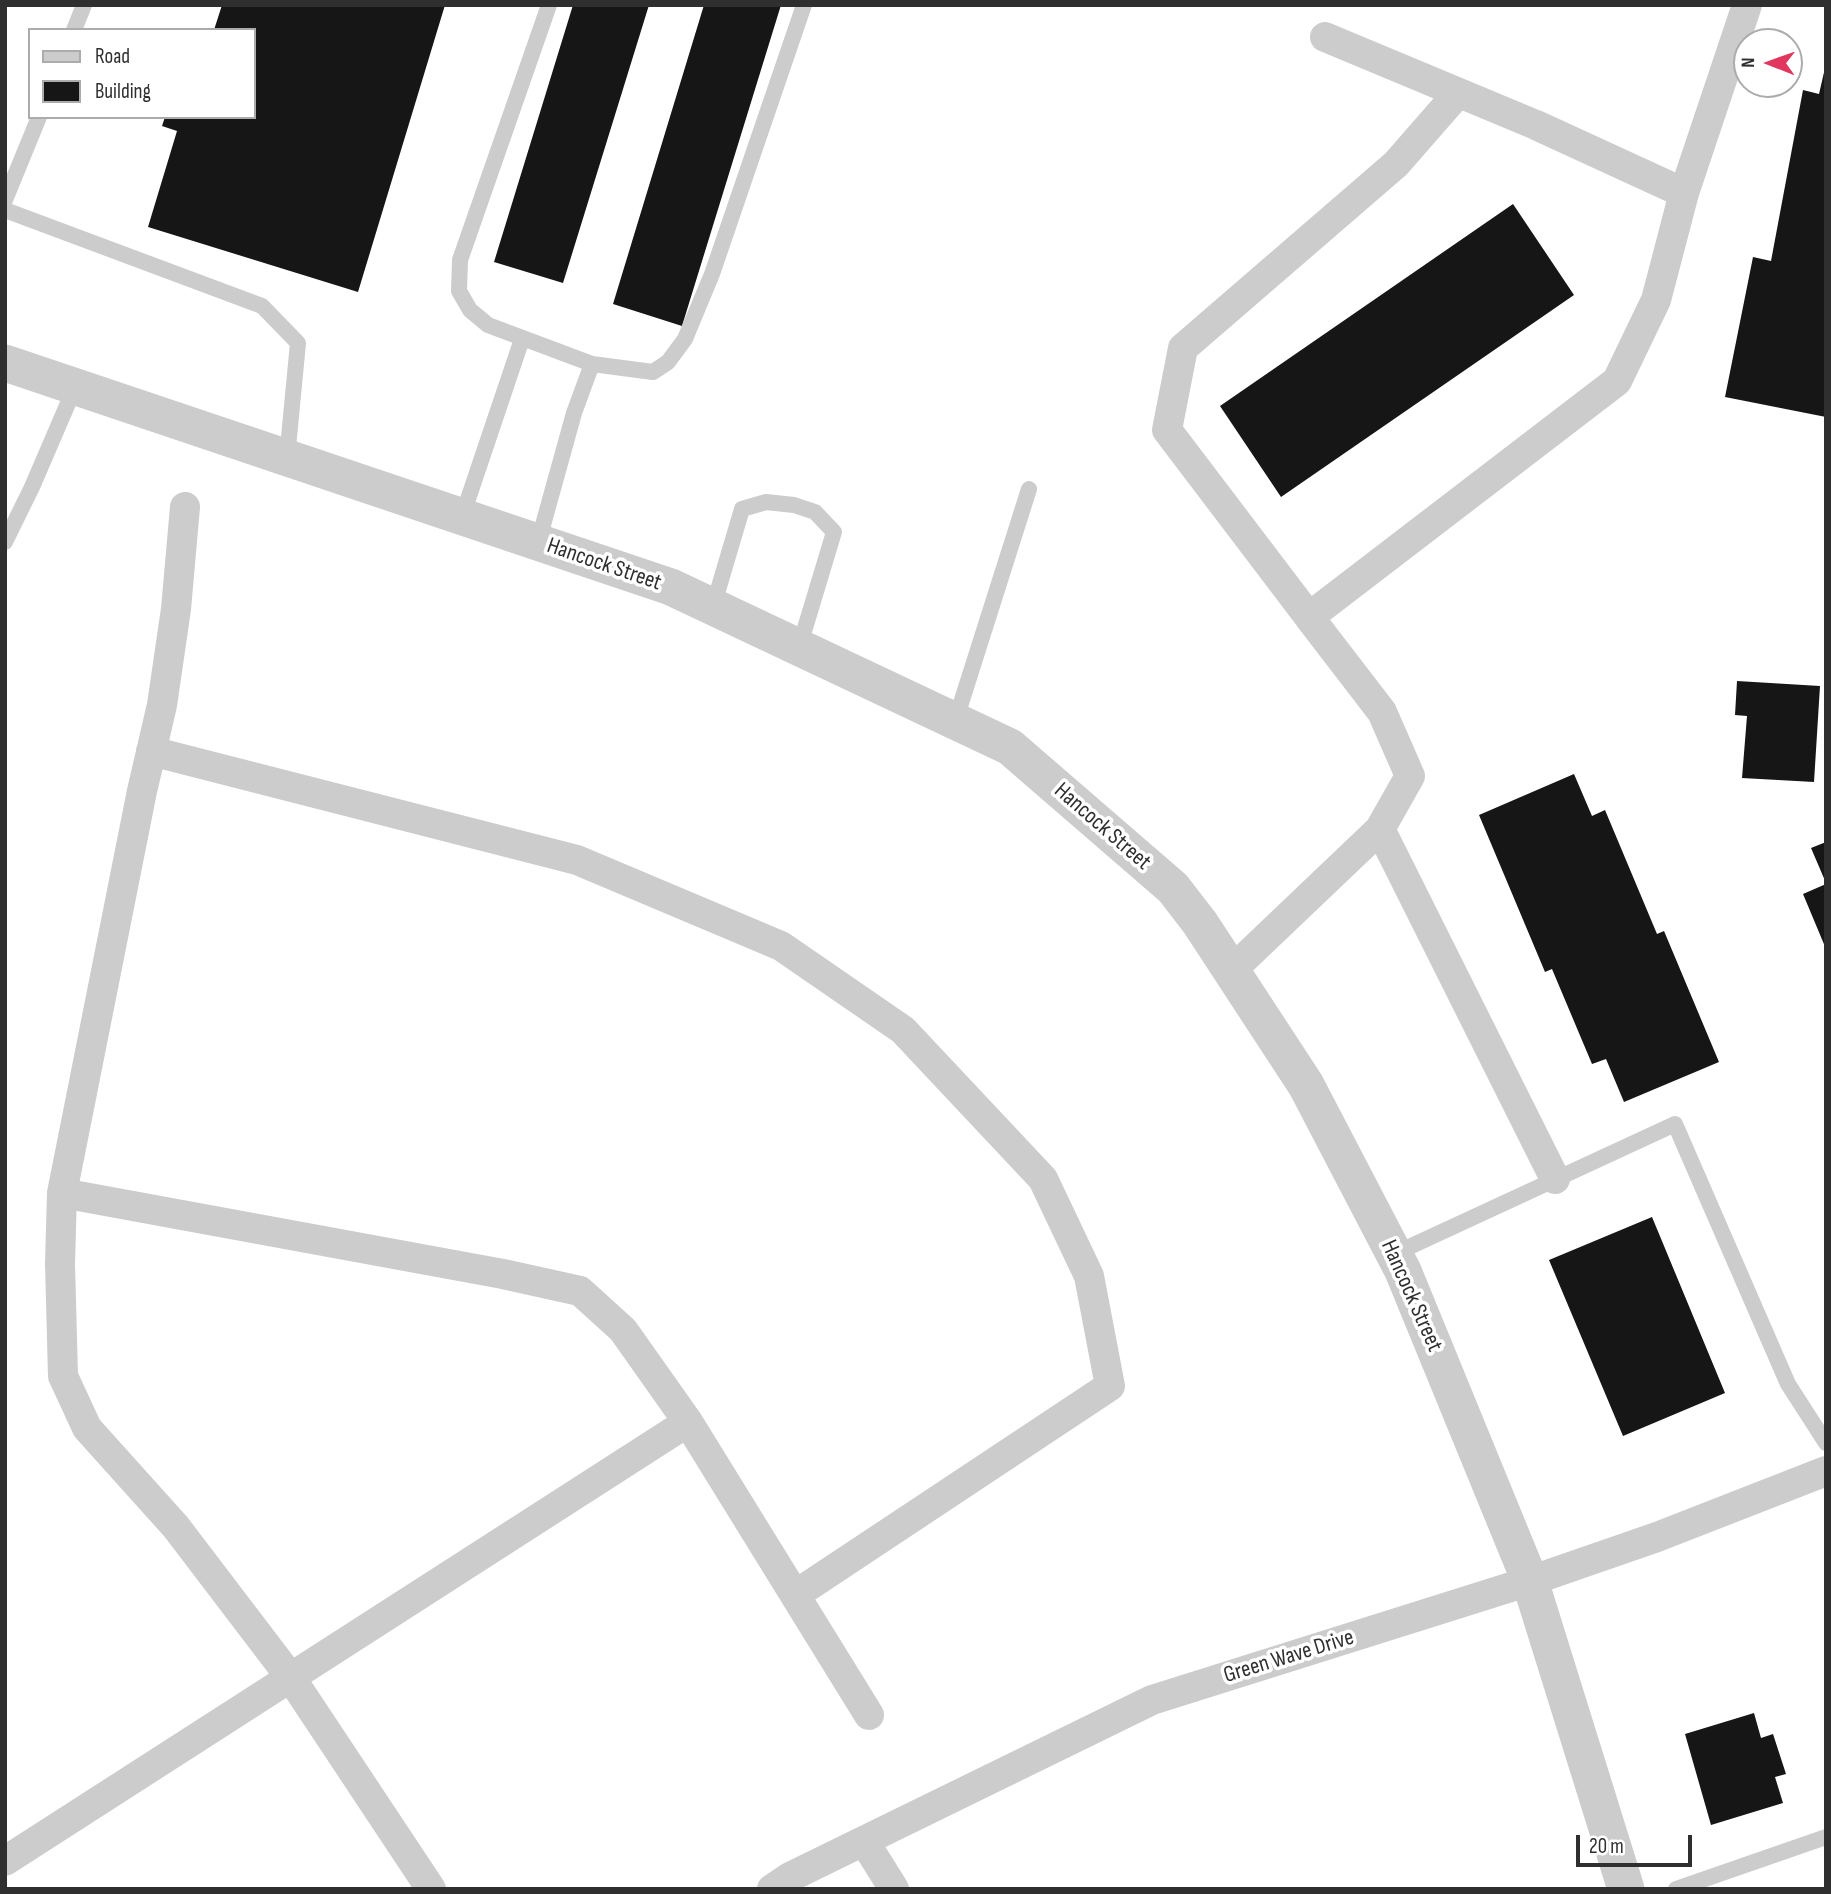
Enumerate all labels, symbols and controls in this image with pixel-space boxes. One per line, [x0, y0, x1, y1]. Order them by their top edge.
legend [28, 28, 256, 119]
north arrow [1733, 28, 1803, 98]
text: Road [95, 44, 130, 69]
text: N [1737, 57, 1760, 68]
text: Building [95, 79, 151, 104]
street label: Hancock Street [543, 533, 665, 597]
street label: Hancock Street [1048, 777, 1156, 877]
street label: Hancock Street [1374, 1236, 1448, 1356]
street label: Green Wave Drive [1221, 1624, 1357, 1690]
scale bar [1579, 1820, 1694, 1864]
text: 20 m [1589, 1834, 1624, 1859]

